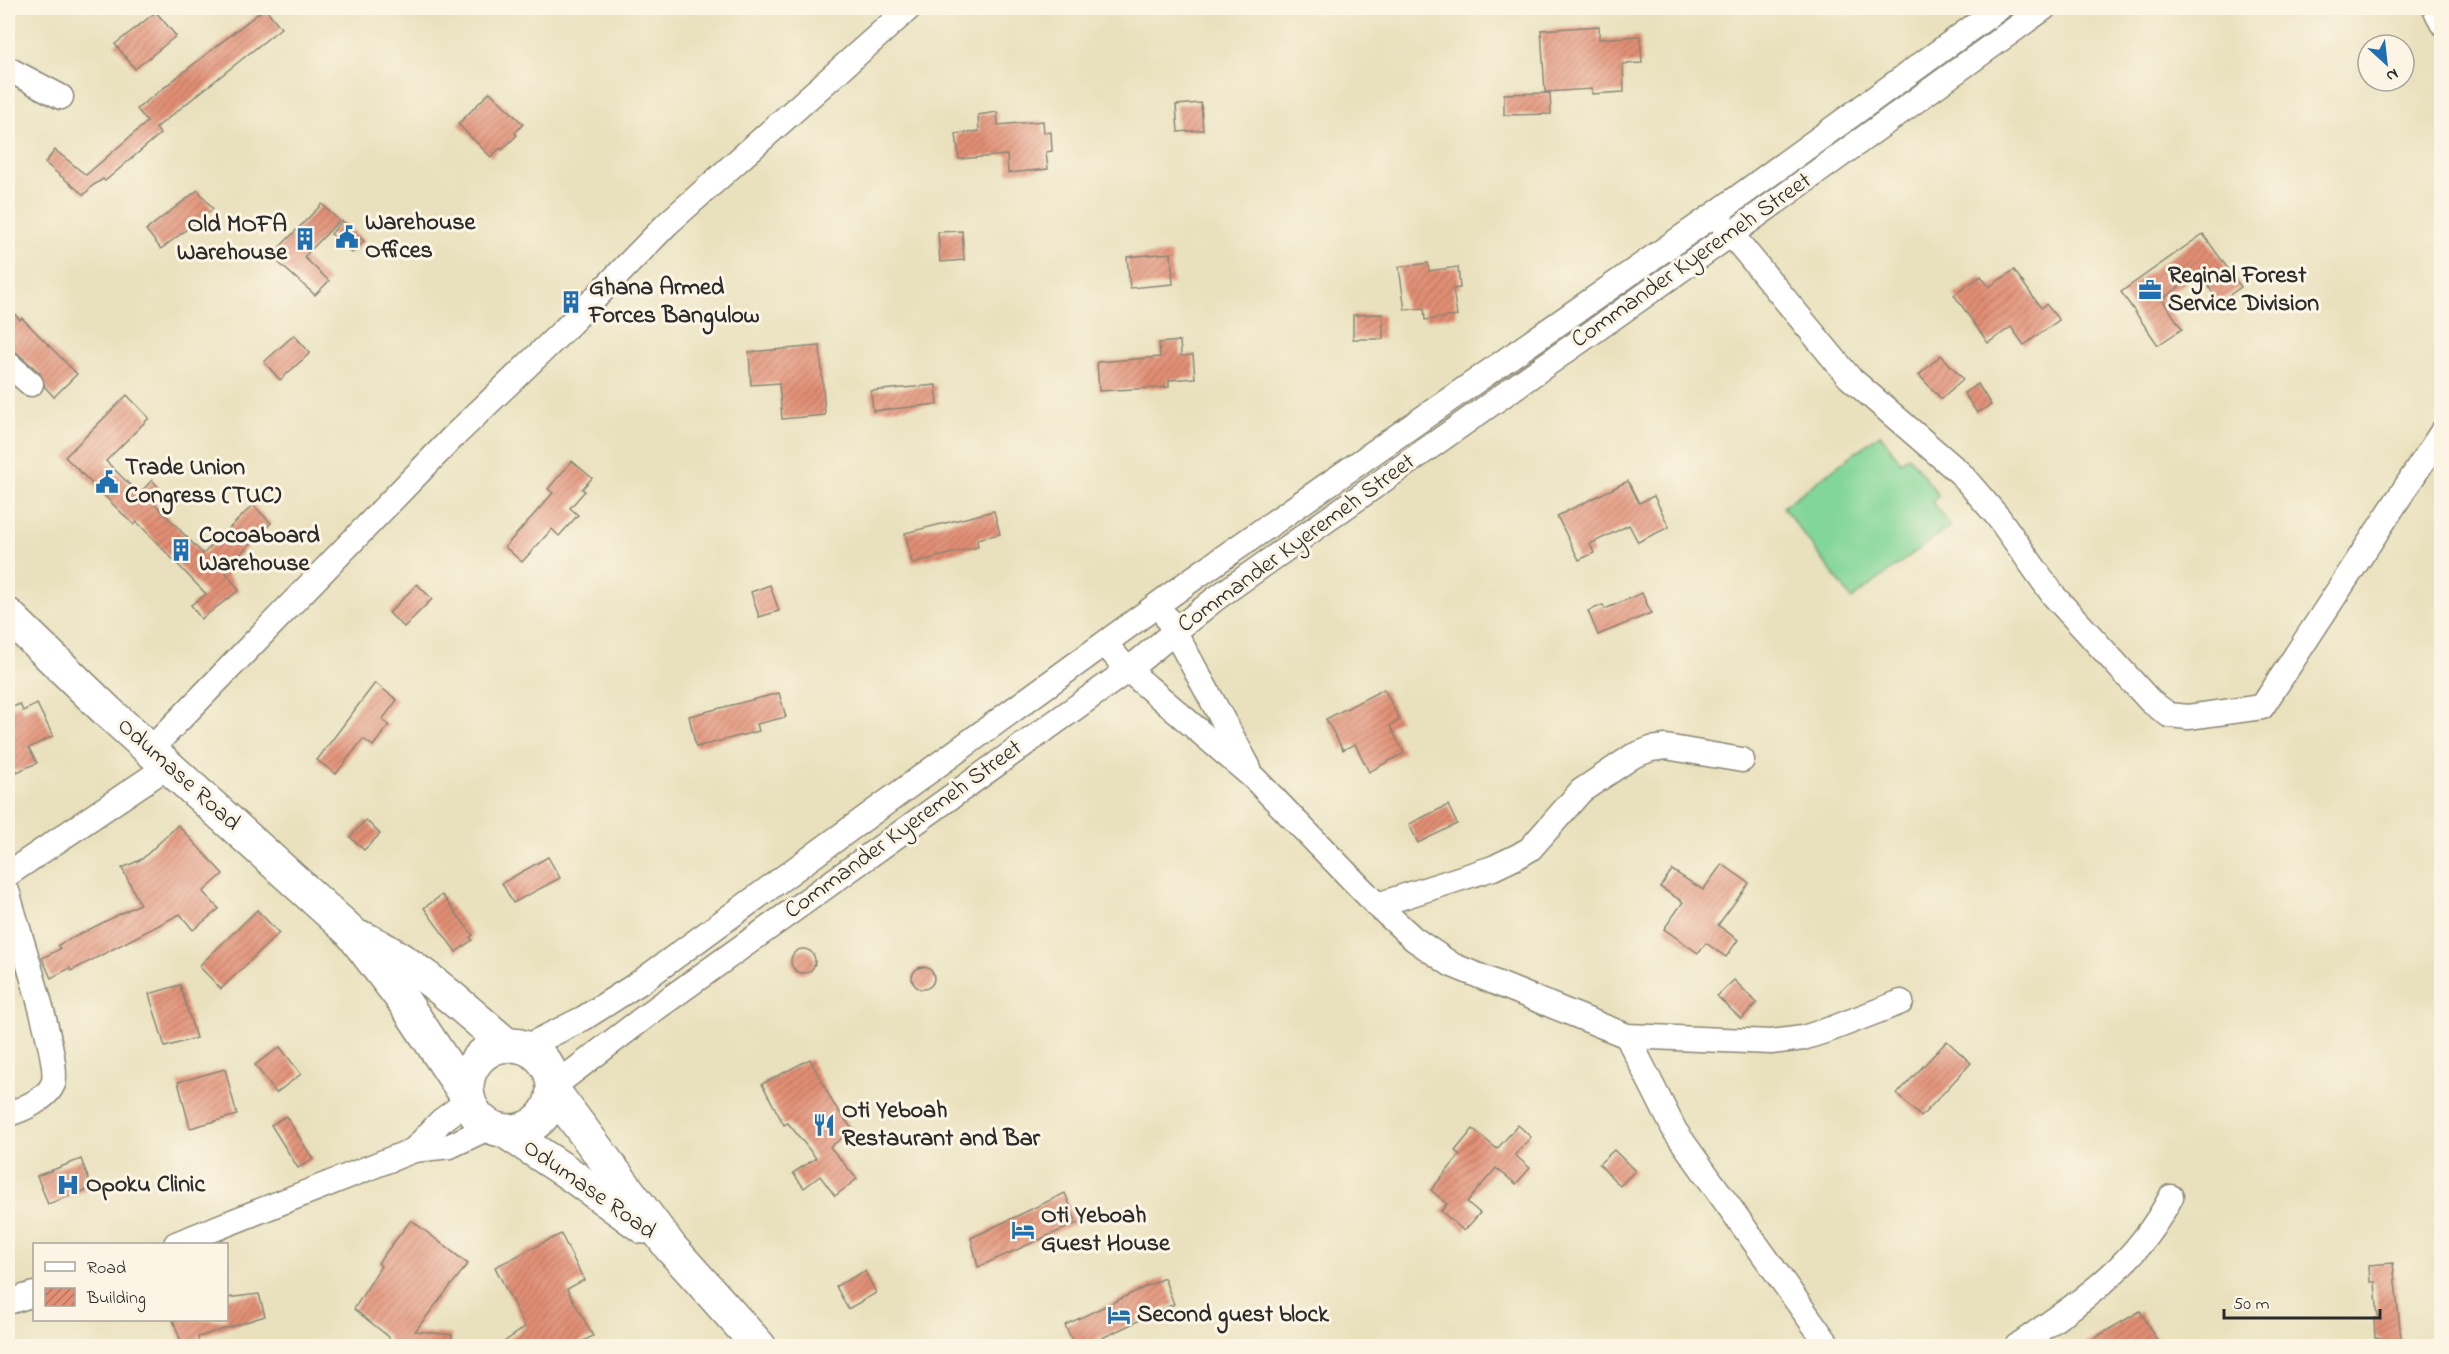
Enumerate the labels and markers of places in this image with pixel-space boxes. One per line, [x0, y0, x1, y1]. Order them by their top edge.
place label: Warehouse Offices [365, 206, 477, 269]
place label: Old MOFA Warehouse [177, 208, 288, 271]
public building icon: Warehouse Offices [334, 224, 360, 250]
building icon: Old MOFA Warehouse [292, 226, 318, 252]
place label: Reginal Forest Service Division [2168, 259, 2319, 322]
place label: Ghana Armed Forces Bangulow [588, 271, 760, 335]
office icon: Reginal Forest Service Division [2137, 277, 2163, 303]
building icon: Ghana Armed Forces Bangulow [558, 289, 584, 315]
place label: Trade Union Congress (TUC) [125, 451, 281, 515]
public building icon: Trade Union Congress (TUC) [94, 469, 120, 495]
place label: Cocoaboard Warehouse [199, 519, 320, 582]
building icon: Cocoaboard Warehouse [168, 537, 194, 563]
place label: Oti Yeboah Restaurant and Bar [842, 1094, 1041, 1157]
restaurant icon: Oti Yeboah Restaurant and Bar [811, 1112, 837, 1138]
place label: Opoku Clinic [86, 1168, 206, 1203]
hospital icon: Opoku Clinic [55, 1172, 81, 1198]
place label: Oti Yeboah Guest House [1041, 1199, 1171, 1262]
hotel icon: Oti Yeboah Guest House [1010, 1217, 1036, 1243]
place label: Second guest block [1137, 1298, 1329, 1334]
hotel icon: Second guest block [1106, 1302, 1132, 1328]

